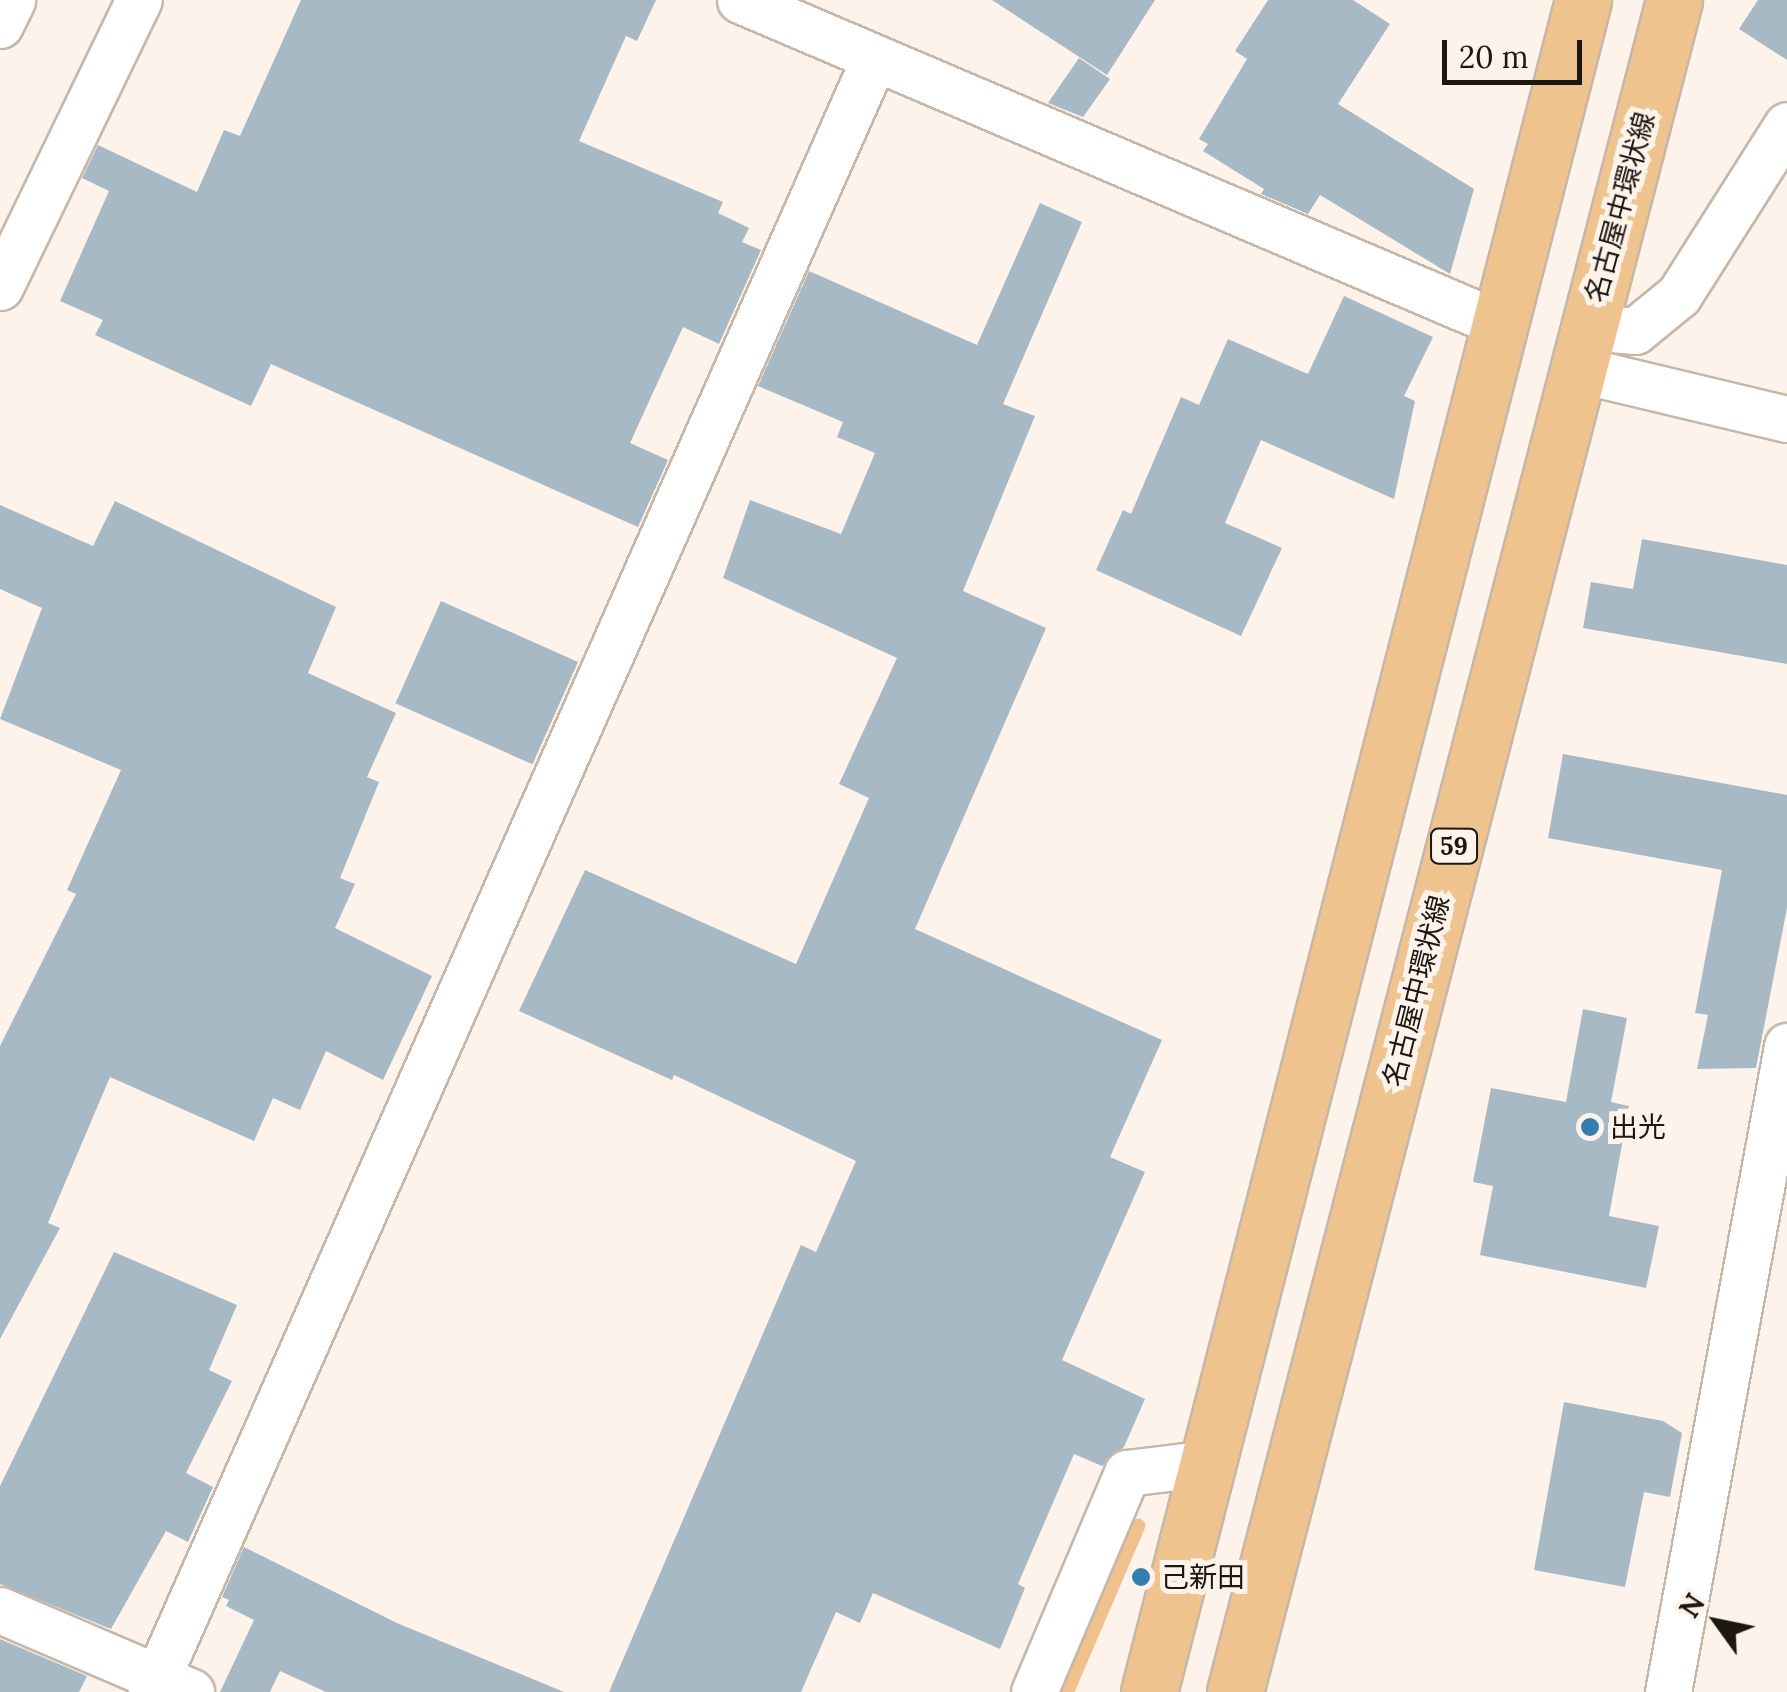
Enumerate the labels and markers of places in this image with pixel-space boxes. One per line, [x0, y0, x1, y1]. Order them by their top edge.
place label: 出光 [1610, 1110, 1666, 1144]
marker: 出光 [1579, 1116, 1601, 1138]
place label: 己新田 [1161, 1560, 1245, 1594]
marker: 己新田 [1130, 1566, 1152, 1588]

